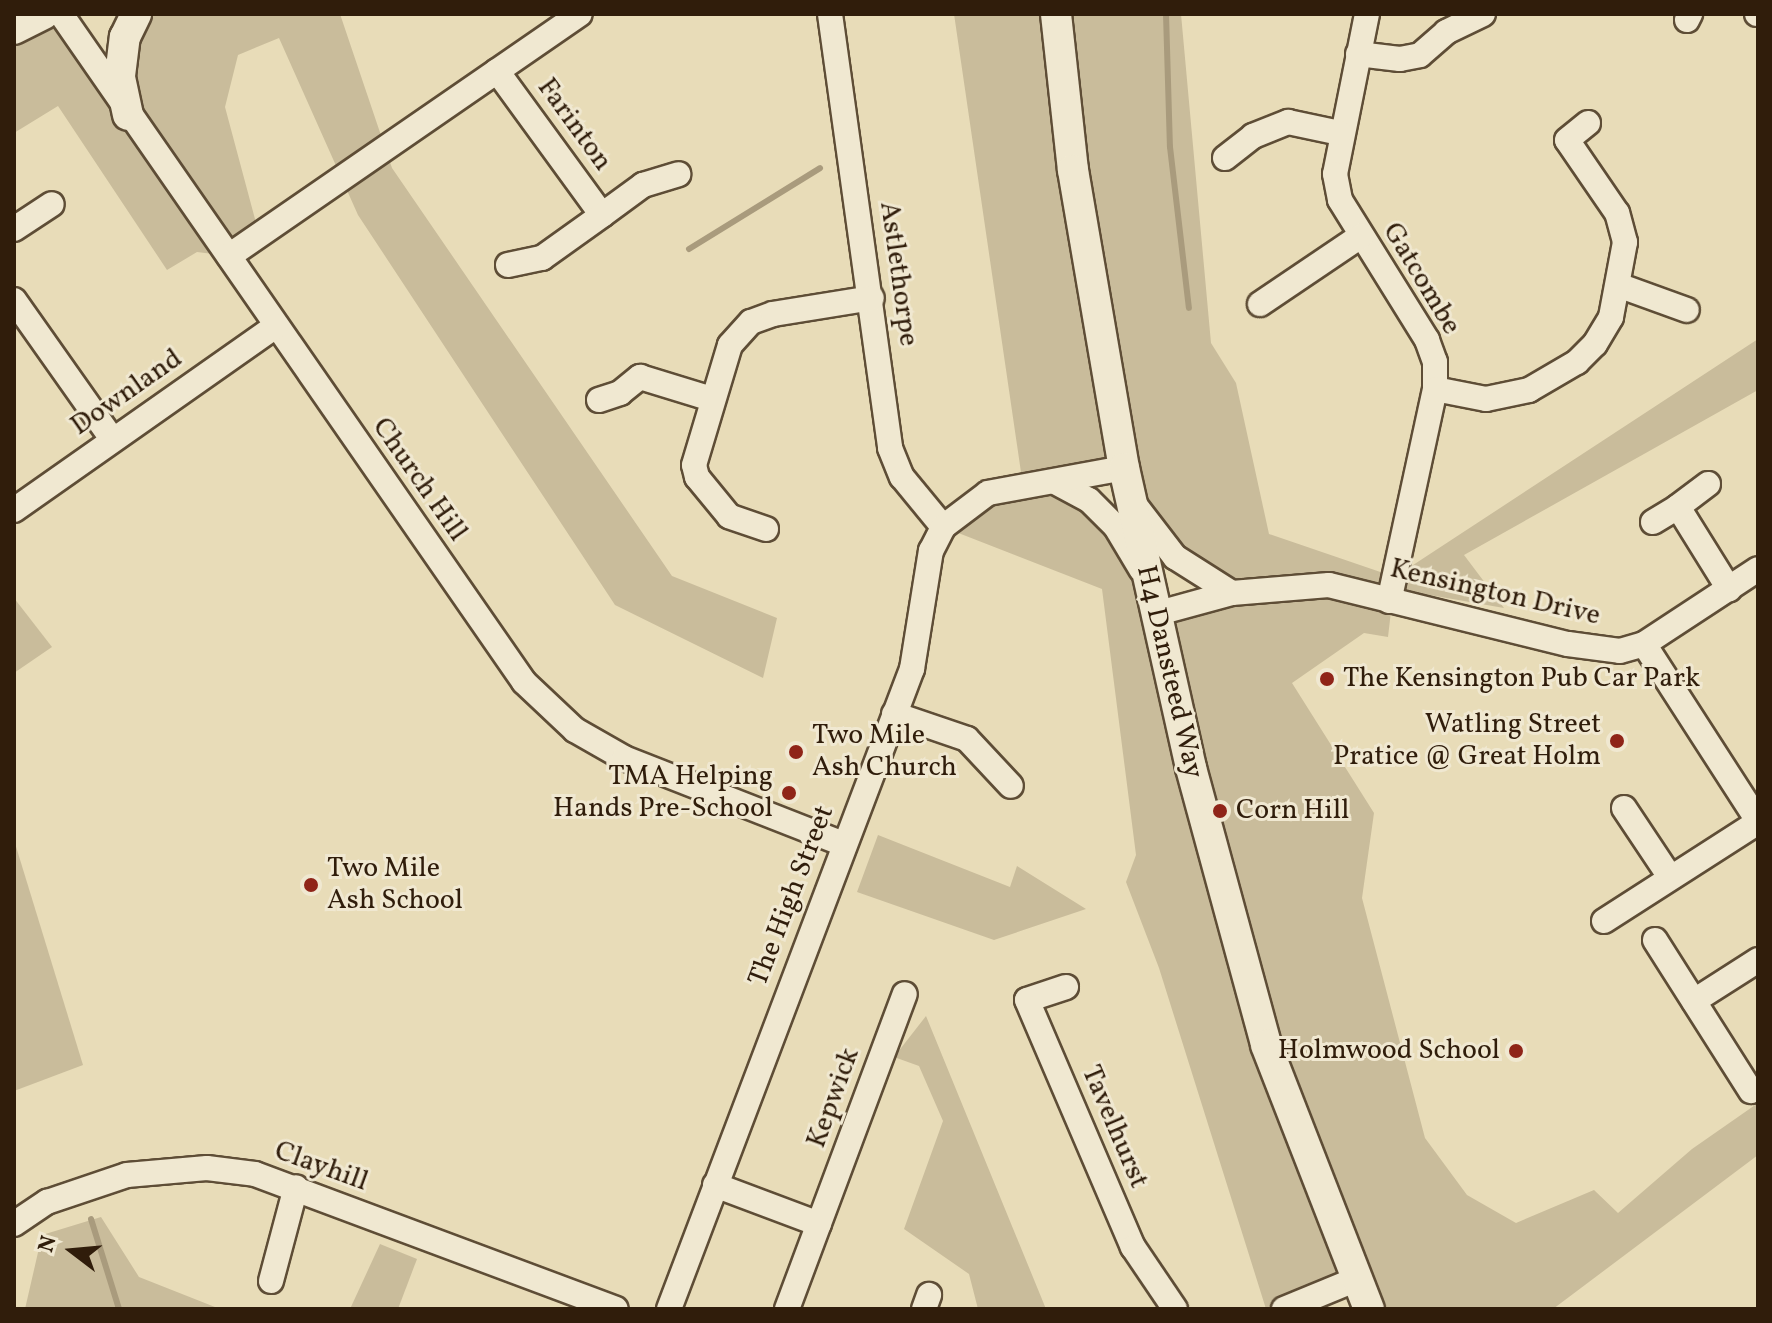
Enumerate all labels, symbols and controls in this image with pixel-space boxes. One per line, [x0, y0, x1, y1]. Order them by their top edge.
street label: Farinton [529, 72, 619, 178]
street label: Astlethorpe [871, 200, 925, 348]
street label: Gatcombe [1375, 217, 1467, 341]
street label: Downland [65, 342, 189, 444]
street label: Church Hill [364, 412, 474, 548]
street label: Kensington Drive [1387, 553, 1603, 633]
street label: H4 Dansteed Way [1128, 562, 1210, 782]
place label: The Kensington Pub Car Park [1343, 662, 1700, 696]
marker: The Kensington Pub Car Park [1318, 670, 1336, 688]
place label: Watling Street Pratice @ Great Holm [1333, 708, 1601, 774]
place label: Two Mile Ash Church [812, 719, 957, 785]
marker: Watling Street Pratice @ Great Holm [1608, 732, 1626, 750]
marker: Two Mile Ash Church [787, 743, 805, 761]
place label: TMA Helping Hands Pre-School [553, 760, 773, 826]
marker: TMA Helping Hands Pre-School [780, 784, 798, 802]
place label: Corn Hill [1236, 794, 1349, 828]
street label: The High Street [742, 801, 842, 991]
marker: Corn Hill [1211, 802, 1229, 820]
place label: Two Mile Ash School [327, 852, 463, 918]
marker: Two Mile Ash School [302, 876, 320, 894]
place label: Holmwood School [1278, 1034, 1500, 1068]
marker: Holmwood School [1507, 1042, 1525, 1060]
street label: Kepwick [800, 1043, 868, 1153]
street label: Tavelhurst [1073, 1061, 1155, 1193]
street label: Clayhill [270, 1135, 372, 1199]
north arrow [32, 1211, 112, 1291]
text: N [31, 1232, 66, 1256]

